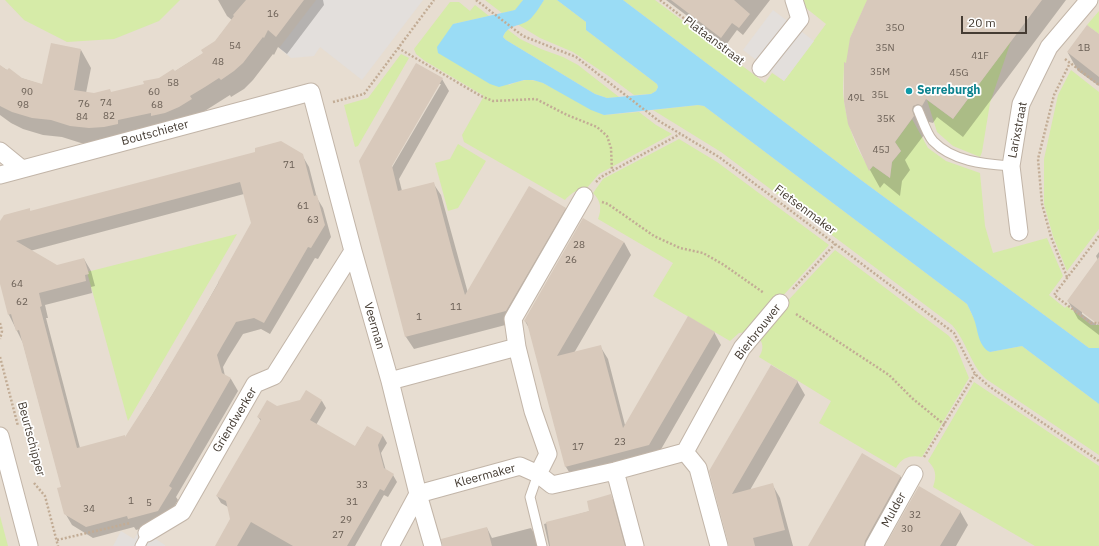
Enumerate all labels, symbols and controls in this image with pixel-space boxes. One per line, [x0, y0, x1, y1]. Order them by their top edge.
house number: 16 [267, 8, 279, 20]
scale bar [963, 8, 1029, 34]
street label: Plataanstraat [681, 14, 747, 68]
text: 20 m [968, 15, 996, 30]
house number: 35O [885, 22, 905, 34]
house number: 54 [229, 40, 241, 52]
house number: 35N [875, 42, 895, 54]
house number: 1B [1078, 42, 1090, 54]
house number: 41F [971, 50, 989, 62]
house number: 48 [212, 56, 224, 68]
house number: 35M [870, 66, 890, 78]
house number: 45G [950, 67, 968, 79]
house number: 58 [167, 77, 179, 89]
place label: Serreburgh [917, 84, 981, 98]
house number: 90 [21, 86, 33, 98]
house number: 60 [148, 86, 160, 98]
marker: Serreburgh [904, 86, 914, 96]
house number: 35L [871, 89, 889, 101]
house number: 49L [847, 92, 865, 104]
house number: 74 [100, 97, 112, 109]
house number: 76 [78, 98, 90, 110]
house number: 98 [17, 99, 29, 111]
house number: 68 [151, 99, 163, 111]
street label: Larixstraat [1005, 101, 1031, 159]
house number: 82 [103, 110, 115, 122]
house number: 84 [76, 111, 88, 123]
house number: 35K [877, 113, 895, 125]
street label: Boutschieter [120, 117, 190, 149]
house number: 45J [872, 144, 890, 156]
house number: 71 [283, 159, 295, 171]
street label: Fietsenmaker [771, 182, 839, 238]
house number: 61 [297, 200, 309, 212]
house number: 63 [307, 214, 319, 226]
house number: 28 [573, 239, 585, 251]
house number: 26 [565, 254, 577, 266]
house number: 64 [11, 278, 23, 290]
house number: 62 [16, 296, 28, 308]
street label: Veerman [360, 301, 388, 351]
house number: 11 [450, 301, 462, 313]
street label: Bierbrouwer [732, 301, 784, 363]
house number: 1 [416, 311, 422, 323]
street label: Griendwerker [210, 385, 260, 455]
street label: Beurtschipper [14, 400, 48, 478]
house number: 23 [614, 436, 626, 448]
house number: 17 [572, 441, 584, 453]
street label: Kleermaker [453, 461, 517, 491]
house number: 33 [356, 479, 368, 491]
street label: Mulder [879, 490, 909, 530]
house number: 1 [128, 495, 134, 507]
house number: 31 [346, 496, 358, 508]
house number: 5 [146, 497, 152, 509]
house number: 34 [83, 503, 95, 515]
house number: 32 [909, 509, 921, 521]
house number: 29 [340, 514, 352, 526]
house number: 30 [901, 523, 913, 535]
house number: 27 [332, 529, 344, 541]

